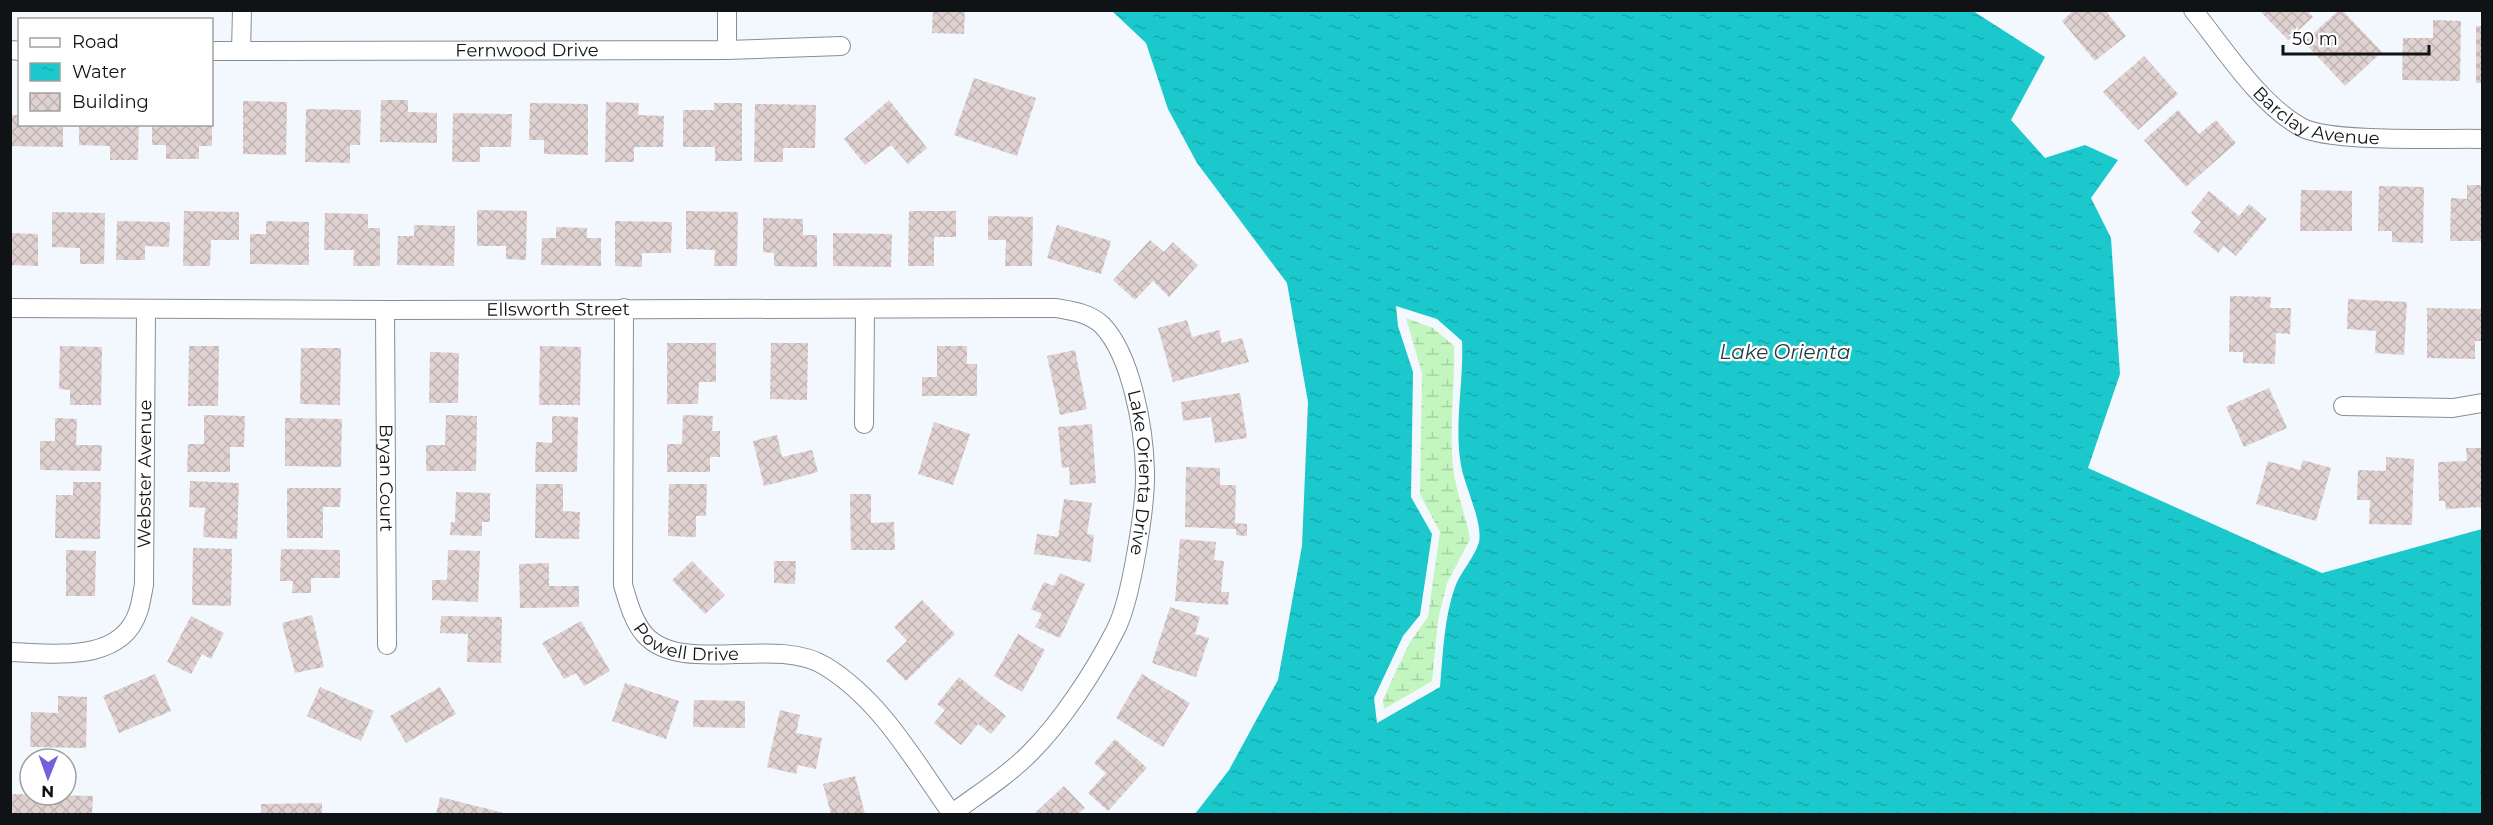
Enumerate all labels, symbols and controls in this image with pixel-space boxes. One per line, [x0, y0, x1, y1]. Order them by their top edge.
legend [18, 18, 213, 126]
scale bar [2283, 18, 2428, 56]
text: 50 m [2292, 28, 2338, 50]
text: Road [72, 31, 119, 53]
street label: Fernwood Drive [455, 39, 599, 62]
text: Water [72, 61, 127, 83]
street label: Barclay Avenue [2248, 82, 2380, 149]
text: Building [72, 91, 149, 113]
street label: Ellsworth Street [486, 298, 630, 321]
water label: Lake Orienta [1720, 340, 1850, 364]
street label: Lake Orienta Drive [1123, 387, 1156, 557]
street label: Webster Avenue [133, 399, 156, 548]
street label: Bryan Court [375, 424, 397, 532]
street label: Powell Drive [628, 618, 740, 666]
north arrow [18, 747, 78, 807]
text: N [41, 782, 54, 801]

